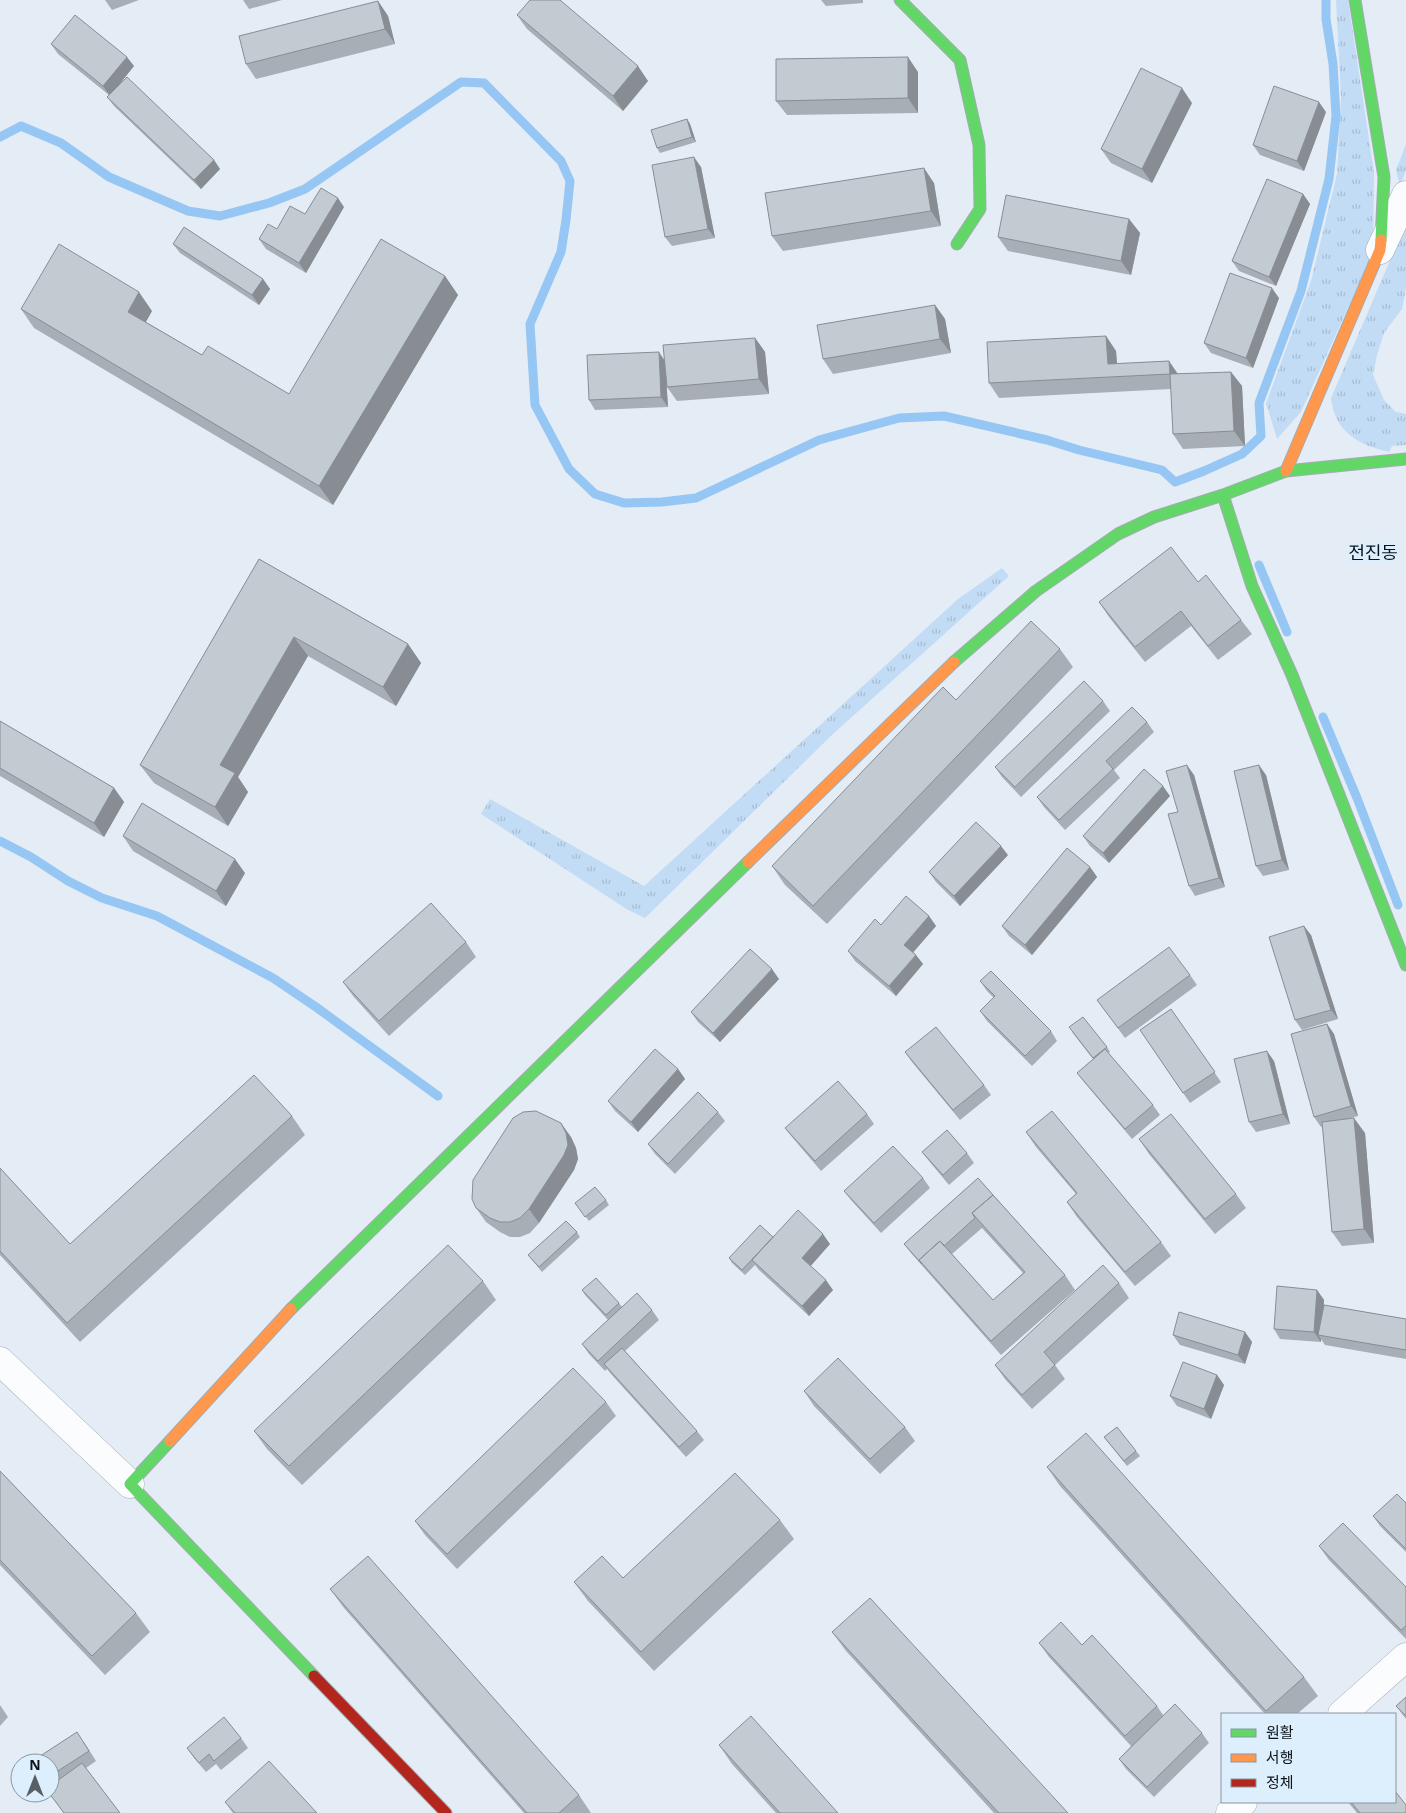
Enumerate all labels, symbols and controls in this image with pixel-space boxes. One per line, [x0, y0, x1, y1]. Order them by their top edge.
district label: 전진동 [1348, 540, 1398, 564]
legend [1221, 1713, 1396, 1803]
text: 원활 [1266, 1722, 1294, 1742]
text: 서행 [1266, 1747, 1294, 1767]
north arrow [10, 1753, 60, 1803]
text: N [29, 1755, 41, 1774]
text: 정체 [1266, 1772, 1294, 1792]

